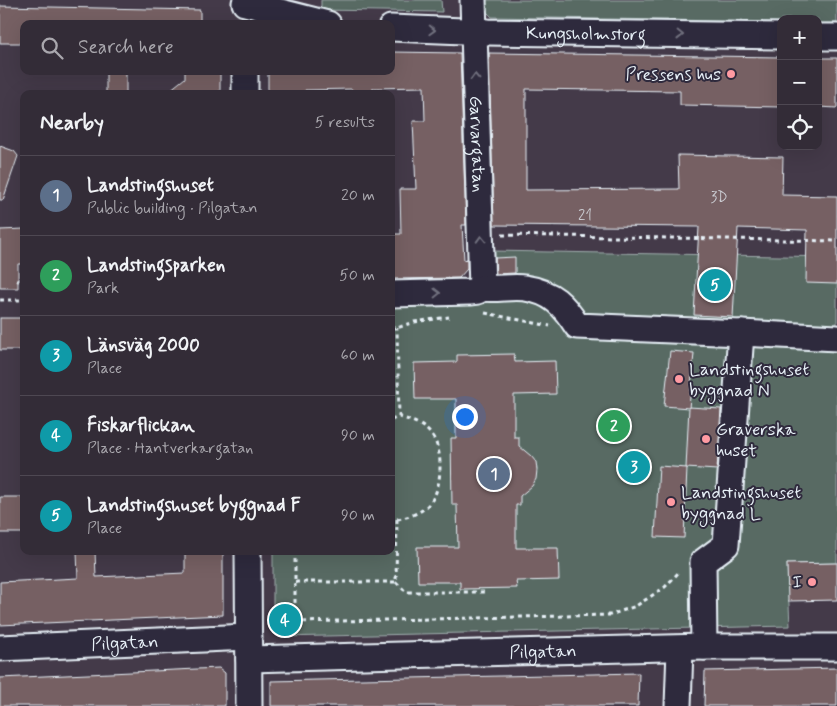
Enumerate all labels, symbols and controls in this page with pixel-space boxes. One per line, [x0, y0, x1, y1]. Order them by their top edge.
map controls [777, 15, 822, 150]
button: + [777, 15, 822, 60]
search box [20, 20, 395, 75]
street label: Kungsholmstorg [526, 22, 646, 49]
one-way arrow [429, 24, 437, 35]
one-way arrow [676, 30, 684, 40]
icon: search [38, 34, 66, 62]
text: Search here [78, 35, 174, 60]
button: − [777, 60, 822, 105]
place label: Pressens hus [625, 63, 721, 87]
marker: Pressens hus [725, 68, 737, 80]
one-way arrow [470, 72, 481, 80]
street label: Garvargatan [463, 95, 490, 193]
button: locate [777, 105, 822, 150]
text: Nearby [40, 109, 104, 137]
text: 5 results [315, 112, 375, 133]
text: Landstingshuset [87, 173, 214, 198]
text: 1 [52, 185, 60, 206]
text: 20 m [341, 185, 375, 206]
house number: 3D [710, 188, 728, 208]
text: Public building · Pilgatan [87, 198, 257, 219]
house number: 21 [578, 206, 592, 226]
one-way arrow [476, 235, 487, 243]
text: Landstingsparken [87, 253, 225, 278]
text: 2 [52, 265, 60, 286]
text: 50 m [339, 265, 375, 286]
pin: 5 [699, 266, 731, 304]
text: Park [87, 278, 119, 299]
one-way arrow [434, 288, 442, 298]
text: Länsväg 2000 [87, 333, 200, 358]
text: 3 [52, 345, 60, 366]
text: 60 m [341, 345, 375, 366]
text: Place [87, 358, 122, 379]
place label: Landstingshuset byggnad N [689, 358, 809, 404]
marker: Landstingshuset byggnad N [673, 373, 685, 385]
your location [452, 404, 478, 430]
pin: 2 [598, 407, 630, 445]
text: Fiskarflickan [87, 413, 195, 438]
place label: Graverska huset [716, 418, 796, 463]
text: 4 [51, 425, 61, 446]
text: 90 m [341, 425, 375, 446]
marker: Graverska huset [700, 433, 712, 445]
text: Place · Hantverkargatan [87, 438, 253, 459]
pin: 3 [618, 448, 650, 486]
pin: 1 [478, 455, 510, 493]
place label: Landstingshuset byggnad L [681, 481, 801, 527]
text: Landstingshuset byggnad F [87, 493, 301, 518]
marker: Landstingshuset byggnad L [665, 496, 677, 508]
text: 5 [51, 505, 61, 526]
text: 90 m [341, 505, 375, 526]
text: Place [87, 518, 122, 539]
place label: I [793, 571, 802, 595]
marker: I [806, 576, 818, 588]
pin: 4 [269, 601, 301, 639]
street label: Pilgatan [91, 630, 159, 657]
street label: Pilgatan [509, 639, 577, 666]

